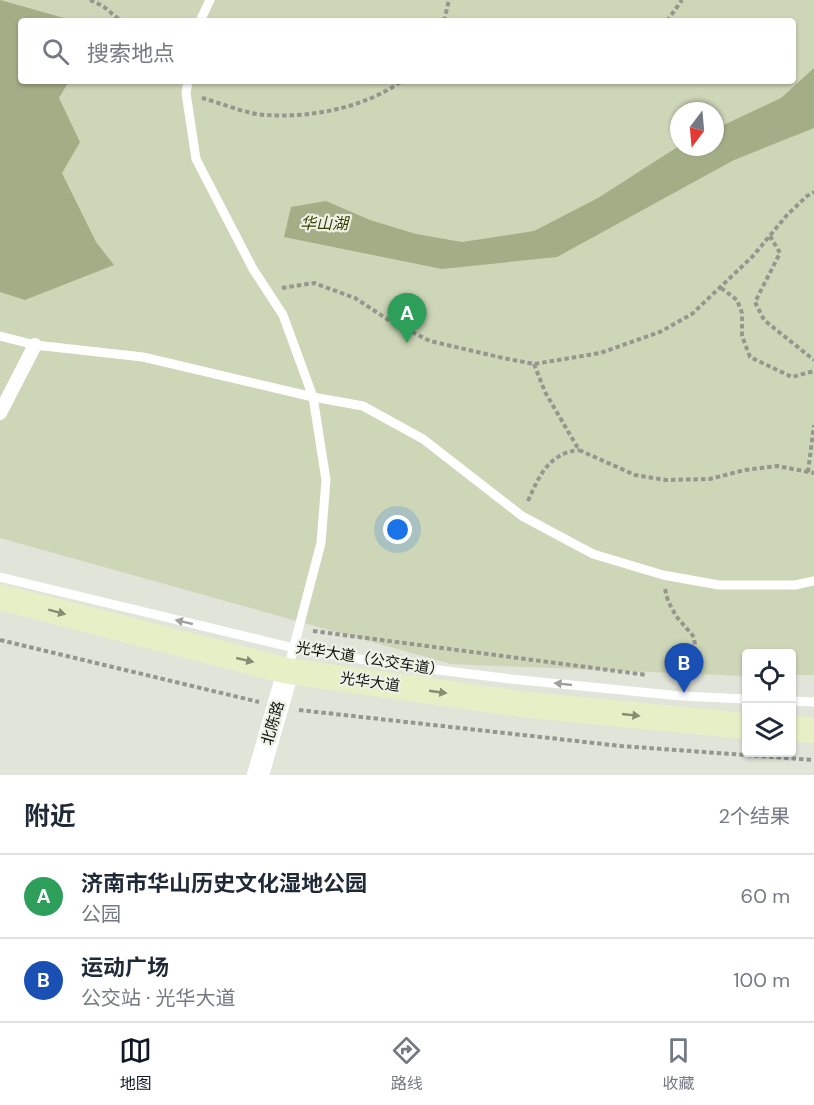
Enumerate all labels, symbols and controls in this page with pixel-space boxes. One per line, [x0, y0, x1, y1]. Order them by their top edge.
search box [18, 18, 796, 84]
icon: search [39, 35, 72, 68]
text: 搜索地点 [87, 39, 175, 68]
north arrow [670, 102, 724, 156]
water label: 华山湖 [300, 213, 351, 234]
pin: A [388, 294, 426, 343]
your location [383, 515, 412, 544]
one-way arrow [47, 607, 66, 617]
one-way arrow [175, 616, 193, 626]
street label: 光华大道（公交车道） [294, 637, 446, 681]
pin: B [664, 644, 704, 693]
map controls [742, 649, 796, 757]
button: locate [742, 649, 796, 703]
one-way arrow [236, 656, 255, 666]
street label: 光华大道 [339, 668, 401, 696]
one-way arrow [553, 679, 572, 689]
one-way arrow [428, 687, 447, 696]
street label: 北陈路 [257, 699, 289, 747]
button: layers [742, 703, 796, 757]
one-way arrow [622, 710, 641, 720]
text: 附近 [24, 799, 76, 833]
text: 2个结果 [718, 803, 790, 829]
text: 济南市华山历史文化湿地公园 [81, 869, 367, 898]
text: A [36, 883, 51, 909]
text: 60 m [741, 883, 790, 909]
text: 公园 [81, 901, 121, 927]
text: 运动广场 [81, 953, 169, 982]
text: B [37, 967, 50, 993]
text: 100 m [733, 967, 790, 993]
text: 公交站 · 光华大道 [81, 985, 236, 1011]
tab: 地图 [119, 1034, 152, 1094]
tab: 路线 [390, 1034, 423, 1094]
tab: 收藏 [662, 1034, 695, 1094]

